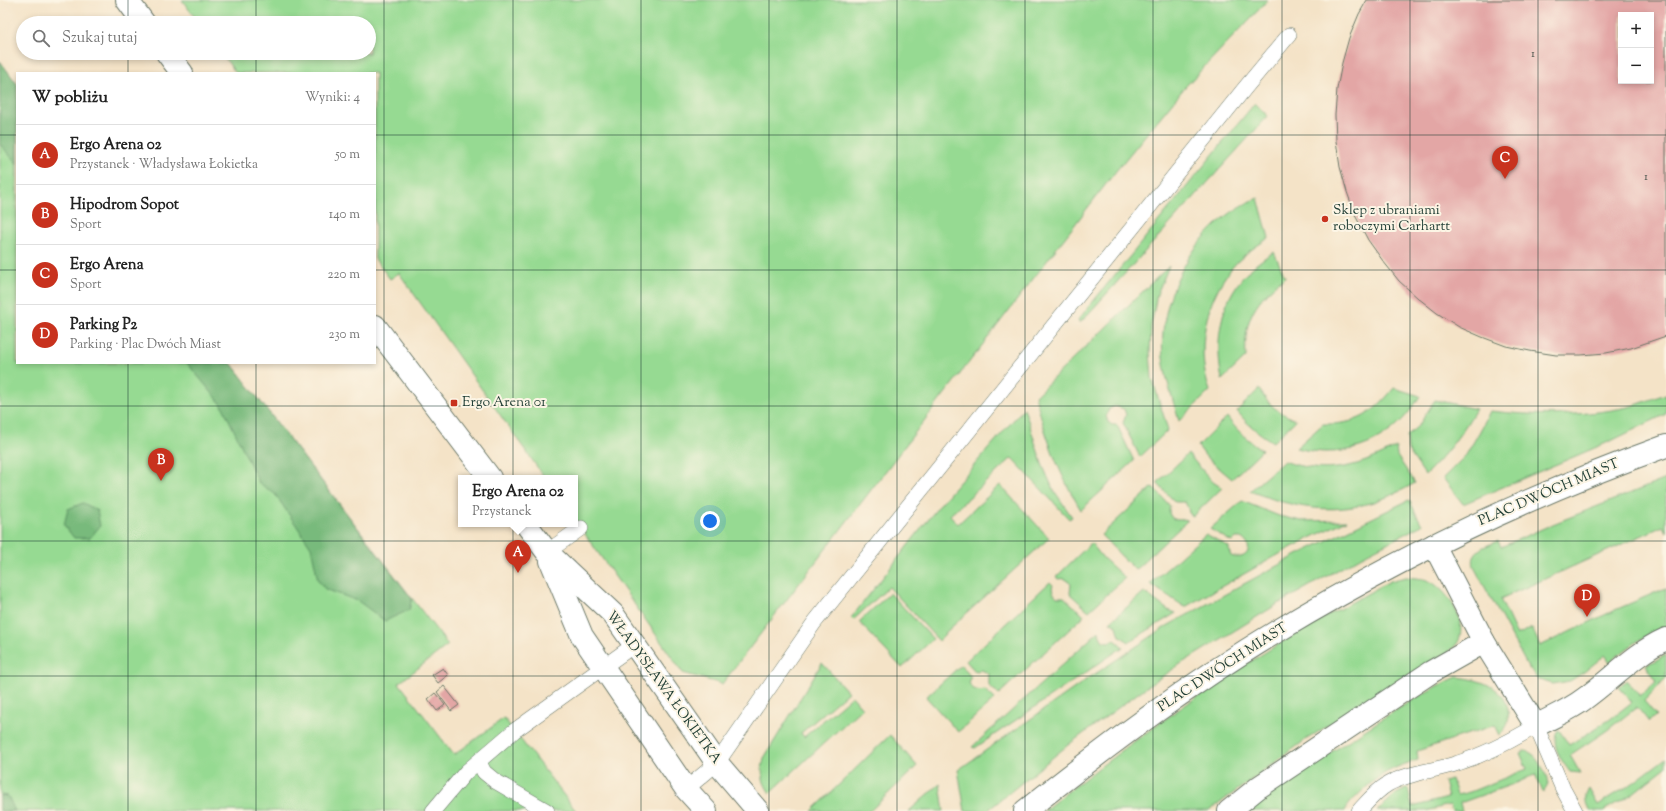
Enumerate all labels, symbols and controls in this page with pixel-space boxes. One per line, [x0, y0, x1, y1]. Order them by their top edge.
map controls [1618, 12, 1654, 84]
button: + [1618, 12, 1654, 48]
search box [16, 16, 376, 60]
icon: search [30, 27, 52, 49]
text: Szukaj tutaj [62, 28, 137, 49]
house number: 1 [1531, 45, 1535, 63]
button: − [1618, 48, 1654, 84]
text: W pobliżu [32, 86, 108, 110]
text: Wyniki: 4 [305, 89, 360, 107]
text: Ergo Arena 02 [70, 135, 162, 156]
text: A [40, 146, 50, 164]
text: 50 m [335, 146, 360, 164]
pin: C [1492, 146, 1518, 179]
text: Przystanek · Władysława Łokietka [70, 156, 258, 174]
house number: 1 [1644, 168, 1648, 186]
text: Hipodrom Sopot [70, 195, 179, 216]
place label: Sklep z ubraniami roboczymi Carhartt [1333, 201, 1450, 237]
text: B [41, 206, 49, 224]
text: 140 m [329, 206, 360, 224]
marker: Sklep z ubraniami roboczymi Carhartt [1320, 214, 1330, 224]
text: Sport [70, 216, 101, 234]
text: Ergo Arena [70, 255, 144, 276]
text: C [40, 266, 50, 284]
text: 220 m [327, 266, 360, 284]
text: Sport [70, 276, 101, 294]
text: Parking P2 [70, 315, 137, 336]
text: D [40, 326, 50, 344]
text: 230 m [328, 326, 360, 344]
text: Parking · Plac Dwóch Miast [70, 336, 221, 354]
place label: Ergo Arena 01 [462, 393, 546, 413]
marker: Ergo Arena 01 [449, 398, 459, 408]
pin: B [148, 448, 174, 481]
street label: PLAC DWÓCH MIAST [1475, 454, 1623, 532]
popup [458, 475, 578, 527]
text: Ergo Arena 02 [472, 482, 564, 503]
text: Przystanek [472, 503, 532, 521]
your location [700, 511, 720, 531]
pin: A [505, 540, 531, 573]
pin: D [1574, 584, 1600, 617]
street label: WŁADYSŁAWA ŁOKIETKA [601, 607, 726, 769]
street label: PLAC DWÓCH MIAST [1154, 618, 1292, 718]

